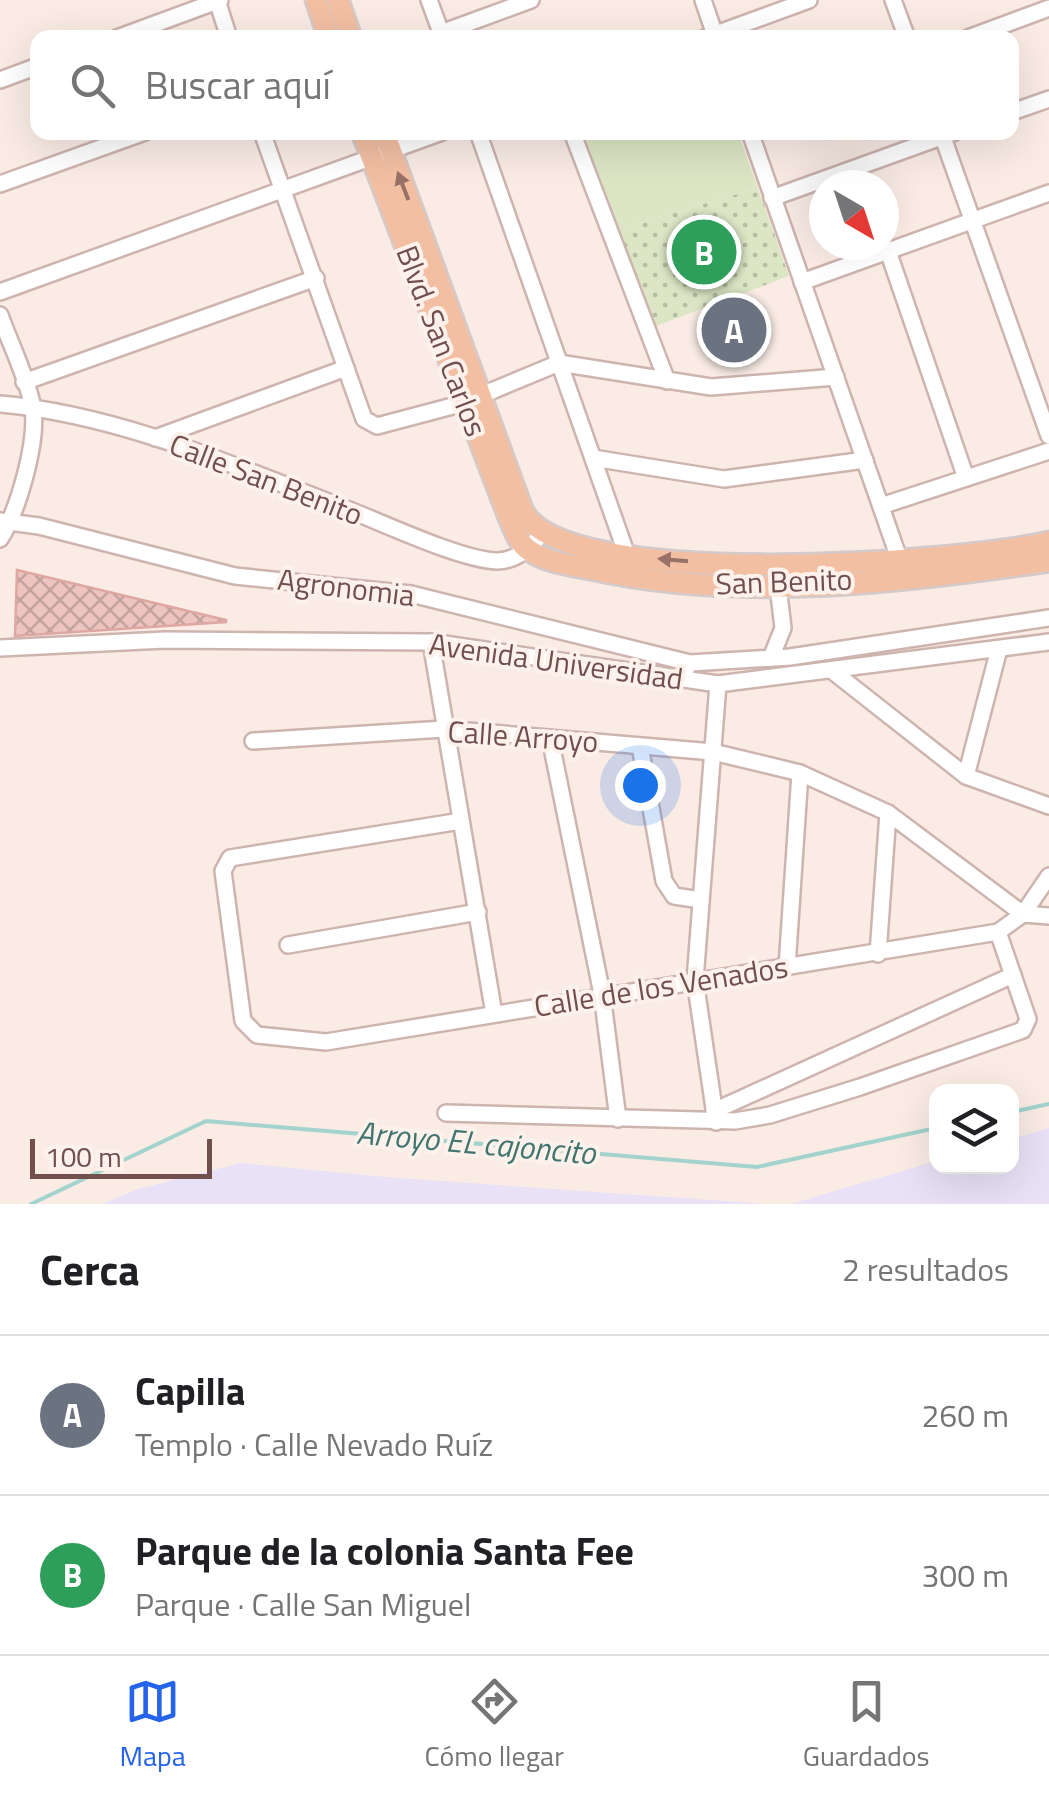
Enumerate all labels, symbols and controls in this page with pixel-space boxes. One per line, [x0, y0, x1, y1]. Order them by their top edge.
search box [30, 30, 1019, 140]
text: Buscar aquí [145, 56, 331, 114]
icon: search [65, 58, 120, 113]
one-way arrow [395, 170, 410, 200]
north arrow [809, 170, 899, 260]
pin: B [672, 214, 736, 290]
street label: Blvd. San Carlos [384, 239, 499, 443]
pin: A [702, 292, 766, 368]
street label: Calle San Benito [163, 421, 370, 537]
one-way arrow [657, 552, 689, 568]
street label: Agronomia [275, 556, 417, 618]
street label: San Benito [715, 556, 853, 606]
street label: Avenida Universidad [426, 620, 686, 702]
street label: Calle Arroyo [446, 708, 600, 764]
your location [615, 760, 666, 811]
street label: Calle de los Venados [531, 943, 791, 1029]
map controls [929, 1084, 1019, 1174]
button: layers [929, 1084, 1019, 1174]
water label: Arroyo EL cajoncito [355, 1108, 599, 1176]
scale bar [30, 1134, 212, 1178]
text: 100 m [45, 1135, 122, 1178]
text: Cerca [40, 1237, 140, 1301]
text: 2 resultados [842, 1245, 1009, 1293]
text: Capilla [135, 1362, 245, 1420]
text: A [63, 1391, 82, 1439]
text: 260 m [921, 1391, 1009, 1439]
text: Templo · Calle Nevado Ruíz [135, 1420, 493, 1468]
text: Parque de la colonia Santa Fee [135, 1522, 634, 1580]
text: B [63, 1551, 82, 1599]
text: 300 m [921, 1551, 1009, 1599]
text: Parque · Calle San Miguel [135, 1580, 471, 1628]
tab: Mapa [119, 1674, 186, 1777]
tab: Cómo llegar [425, 1674, 564, 1777]
tab: Guardados [803, 1674, 930, 1777]

